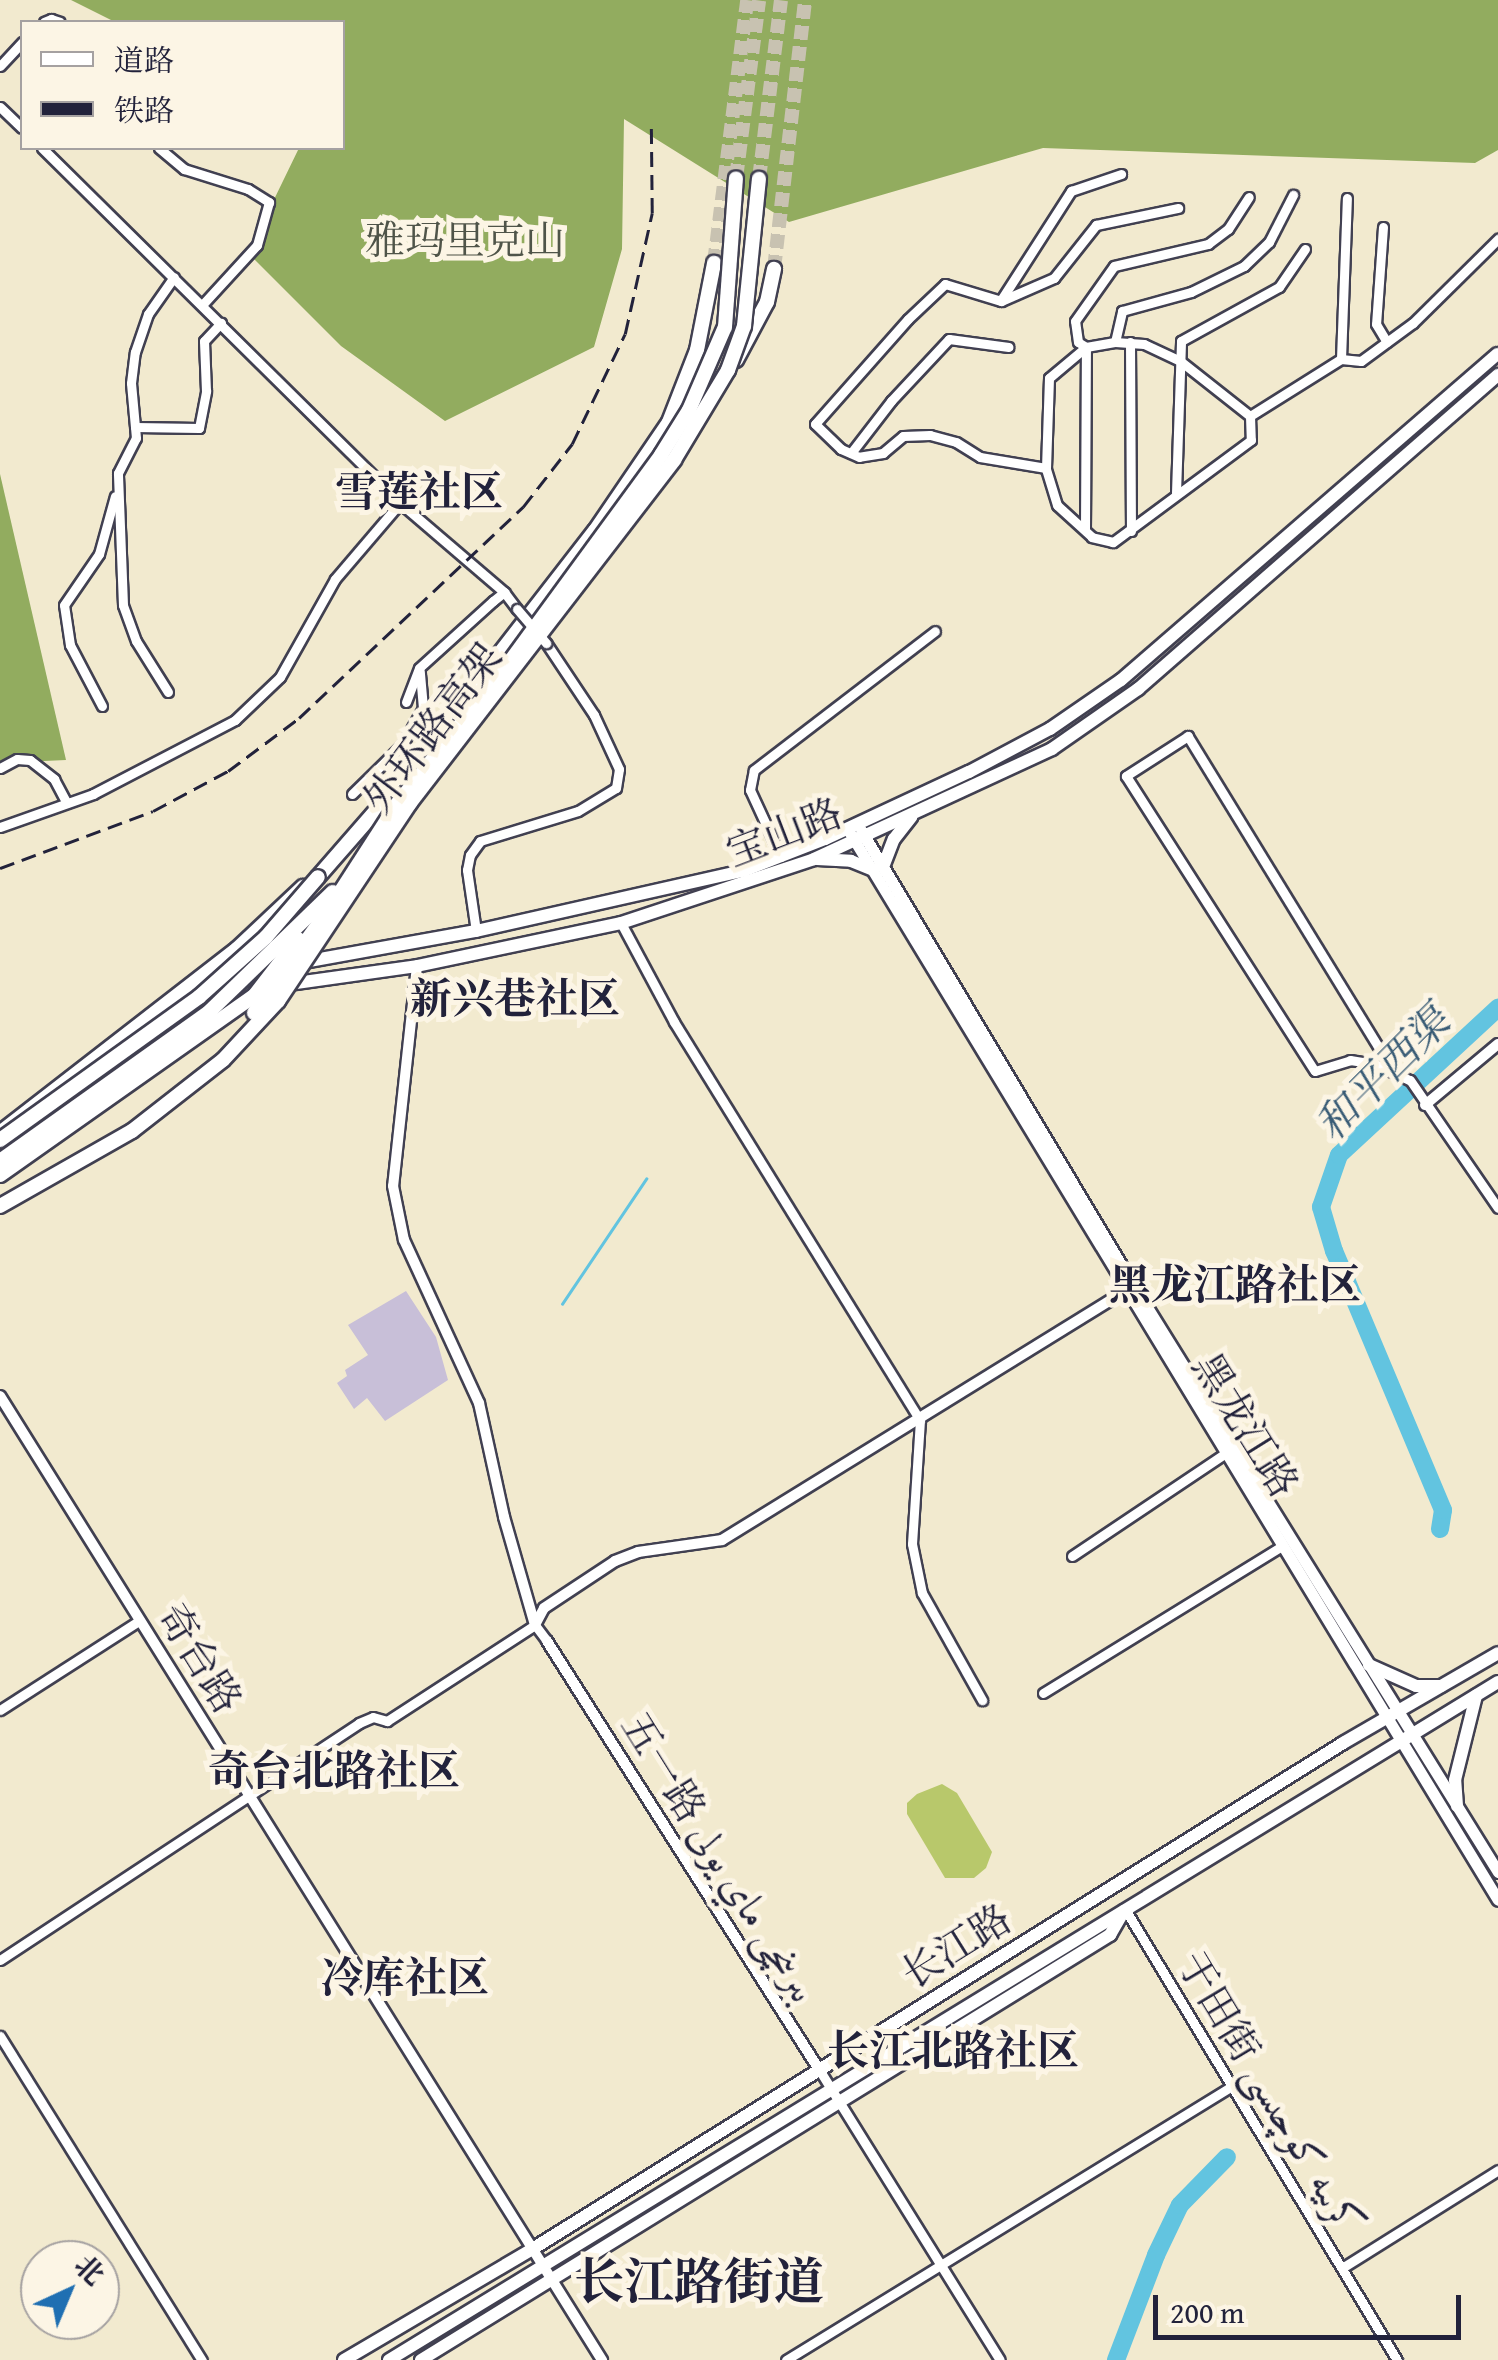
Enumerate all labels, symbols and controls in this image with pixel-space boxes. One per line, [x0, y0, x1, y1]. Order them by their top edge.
legend [20, 20, 345, 150]
text: 道路 [114, 38, 174, 82]
text: 铁路 [114, 88, 174, 132]
park label: 雅玛里克山 [365, 216, 565, 264]
district label: 雪莲社区 [335, 466, 503, 516]
street label: 外环路高架 [353, 634, 511, 822]
street label: 宝山路 [719, 788, 849, 876]
district label: 新兴巷社区 [410, 973, 620, 1023]
water label: 和平西渠 [1305, 996, 1459, 1150]
district label: 黑龙江路社区 [1109, 1259, 1361, 1309]
street label: 黑龙江路 [1183, 1344, 1309, 1506]
street label: 奇台路 [148, 1594, 252, 1722]
street label: 五一路 بىرىنچى ماي يولى [612, 1704, 828, 2010]
district label: 奇台北路社区 [208, 1745, 460, 1795]
street label: 长江路 [892, 1894, 1020, 1998]
street label: 于田街 كرىيە كوچىسى [1168, 1943, 1374, 2243]
district label: 冷库社区 [321, 1952, 489, 2002]
district label: 长江北路社区 [827, 2025, 1079, 2075]
north arrow [20, 2240, 120, 2340]
text: 北 [65, 2245, 114, 2294]
district label: 长江路街道 [574, 2251, 824, 2311]
scale bar [1158, 2275, 1466, 2337]
text: 200 m [1170, 2290, 1244, 2334]

